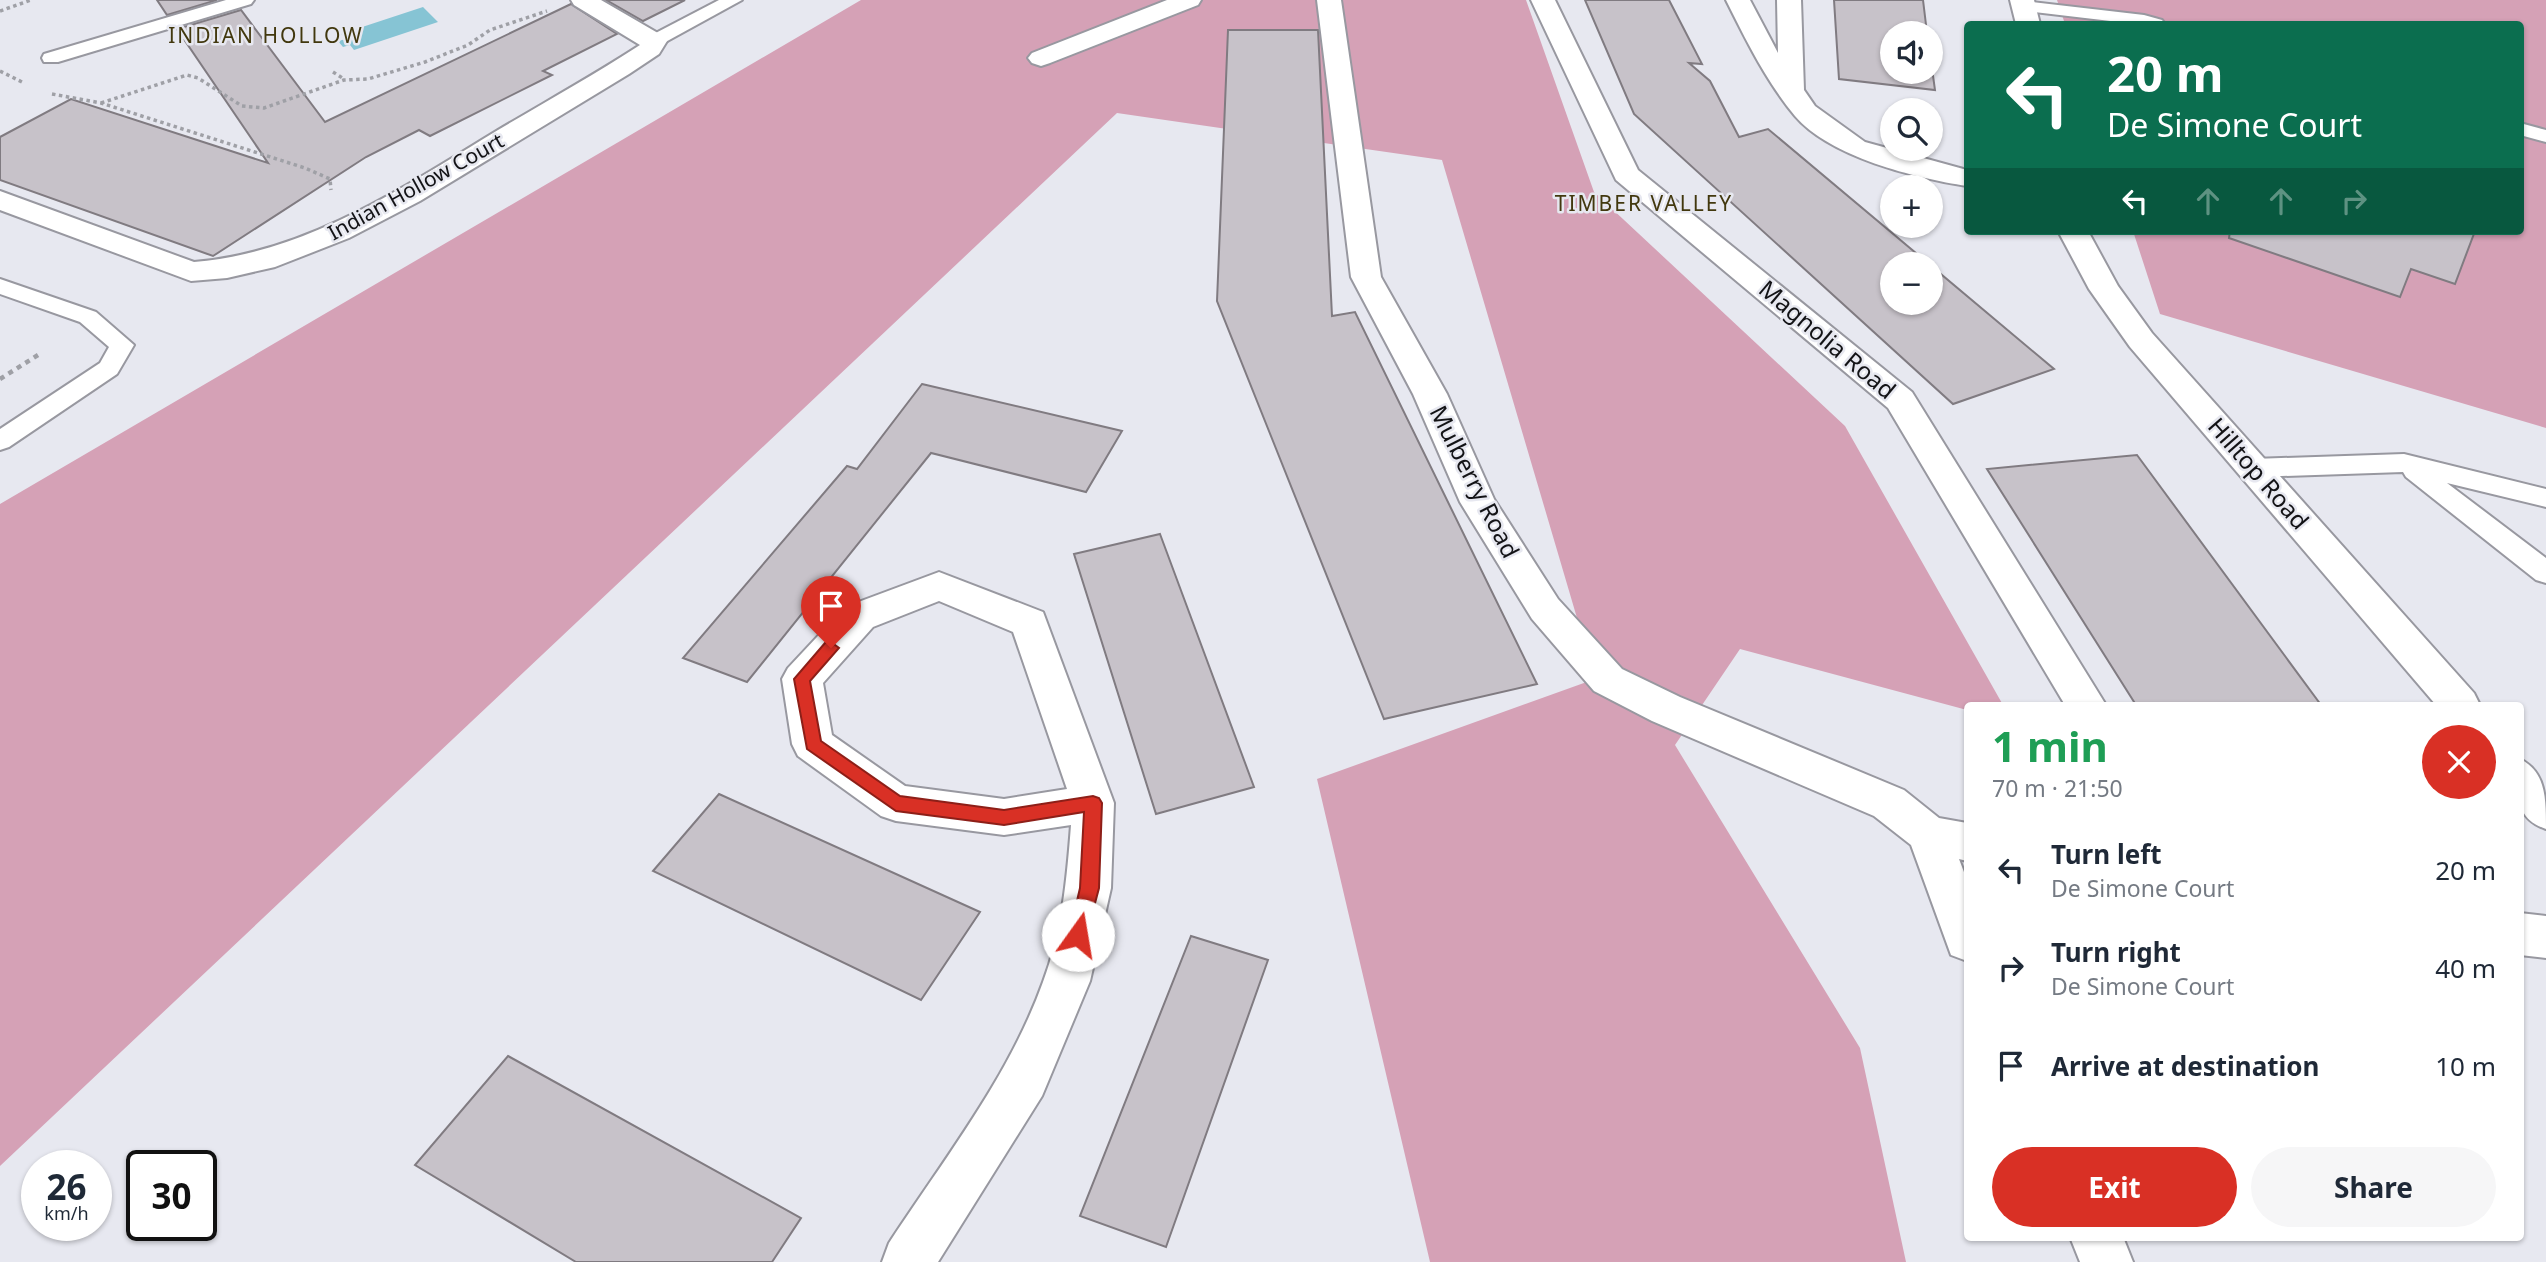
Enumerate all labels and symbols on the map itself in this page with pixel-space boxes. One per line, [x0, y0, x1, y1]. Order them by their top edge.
district label: INDIAN HOLLOW [168, 21, 364, 49]
street label: Indian Hollow Court [322, 126, 509, 246]
district label: TIMBER VALLEY [1555, 189, 1733, 217]
street label: Magnolia Road [1753, 272, 1903, 406]
street label: Mulberry Road [1423, 399, 1528, 563]
street label: Hilltop Road [2201, 410, 2317, 536]
pin [801, 576, 861, 648]
position arrow [1041, 898, 1115, 972]
speed limit sign: 30 [126, 1150, 217, 1241]

